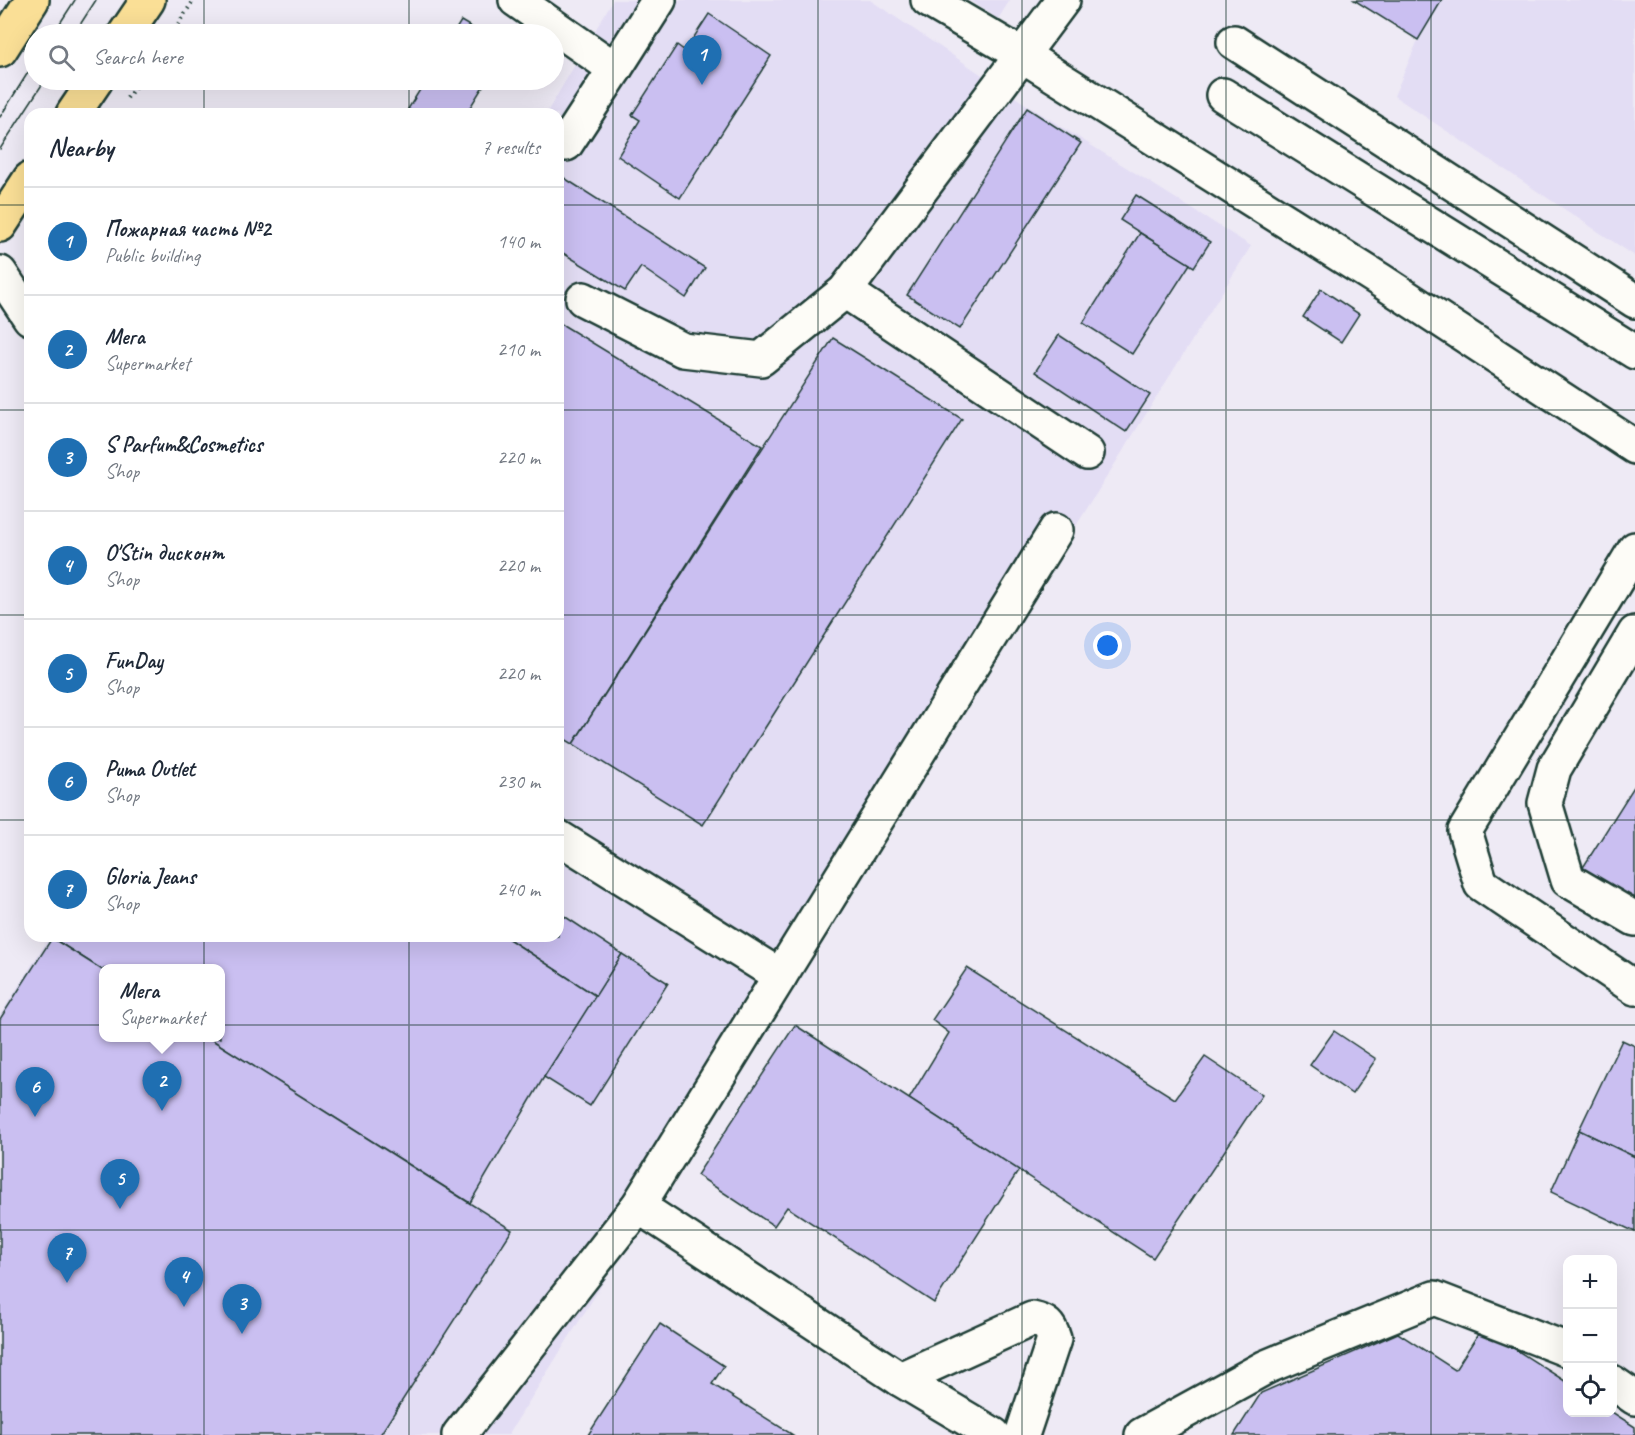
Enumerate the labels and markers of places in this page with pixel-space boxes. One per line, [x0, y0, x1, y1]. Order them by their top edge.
pin: 1 [682, 36, 722, 85]
pin: 2 [142, 1062, 182, 1111]
pin: 6 [15, 1068, 54, 1117]
pin: 5 [100, 1160, 140, 1209]
pin: 7 [48, 1234, 86, 1283]
pin: 4 [164, 1258, 204, 1307]
pin: 3 [222, 1284, 262, 1334]

